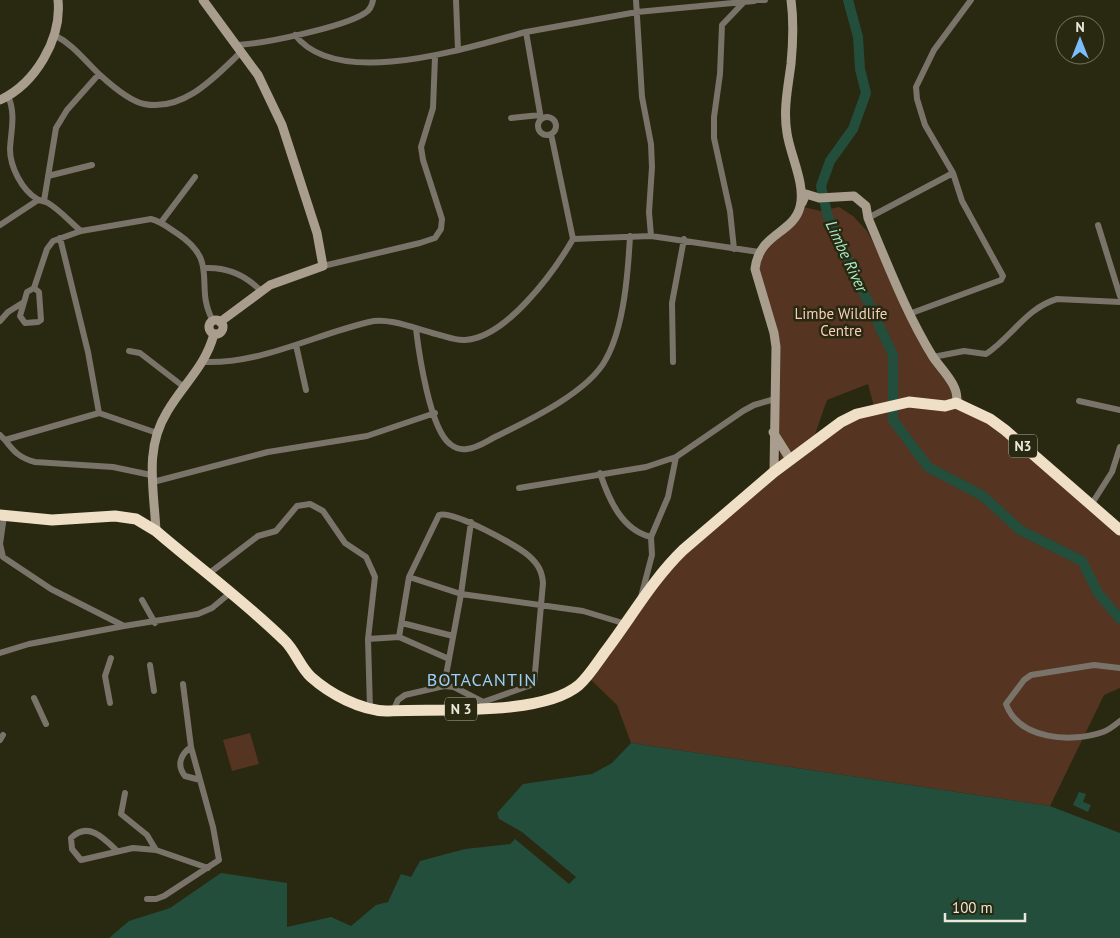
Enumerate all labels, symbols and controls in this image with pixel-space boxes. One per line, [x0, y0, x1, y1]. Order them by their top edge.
north arrow [1055, 15, 1105, 65]
text: N [1075, 18, 1085, 36]
water label: Limbe River [822, 217, 873, 297]
park label: Limbe Wildlife Centre [795, 304, 887, 340]
road number: N3 [1009, 434, 1037, 458]
district label: BOTACANTIN [427, 668, 537, 691]
road number: N 3 [445, 698, 477, 721]
scale bar [945, 890, 1025, 922]
text: 100 m [952, 898, 993, 917]

